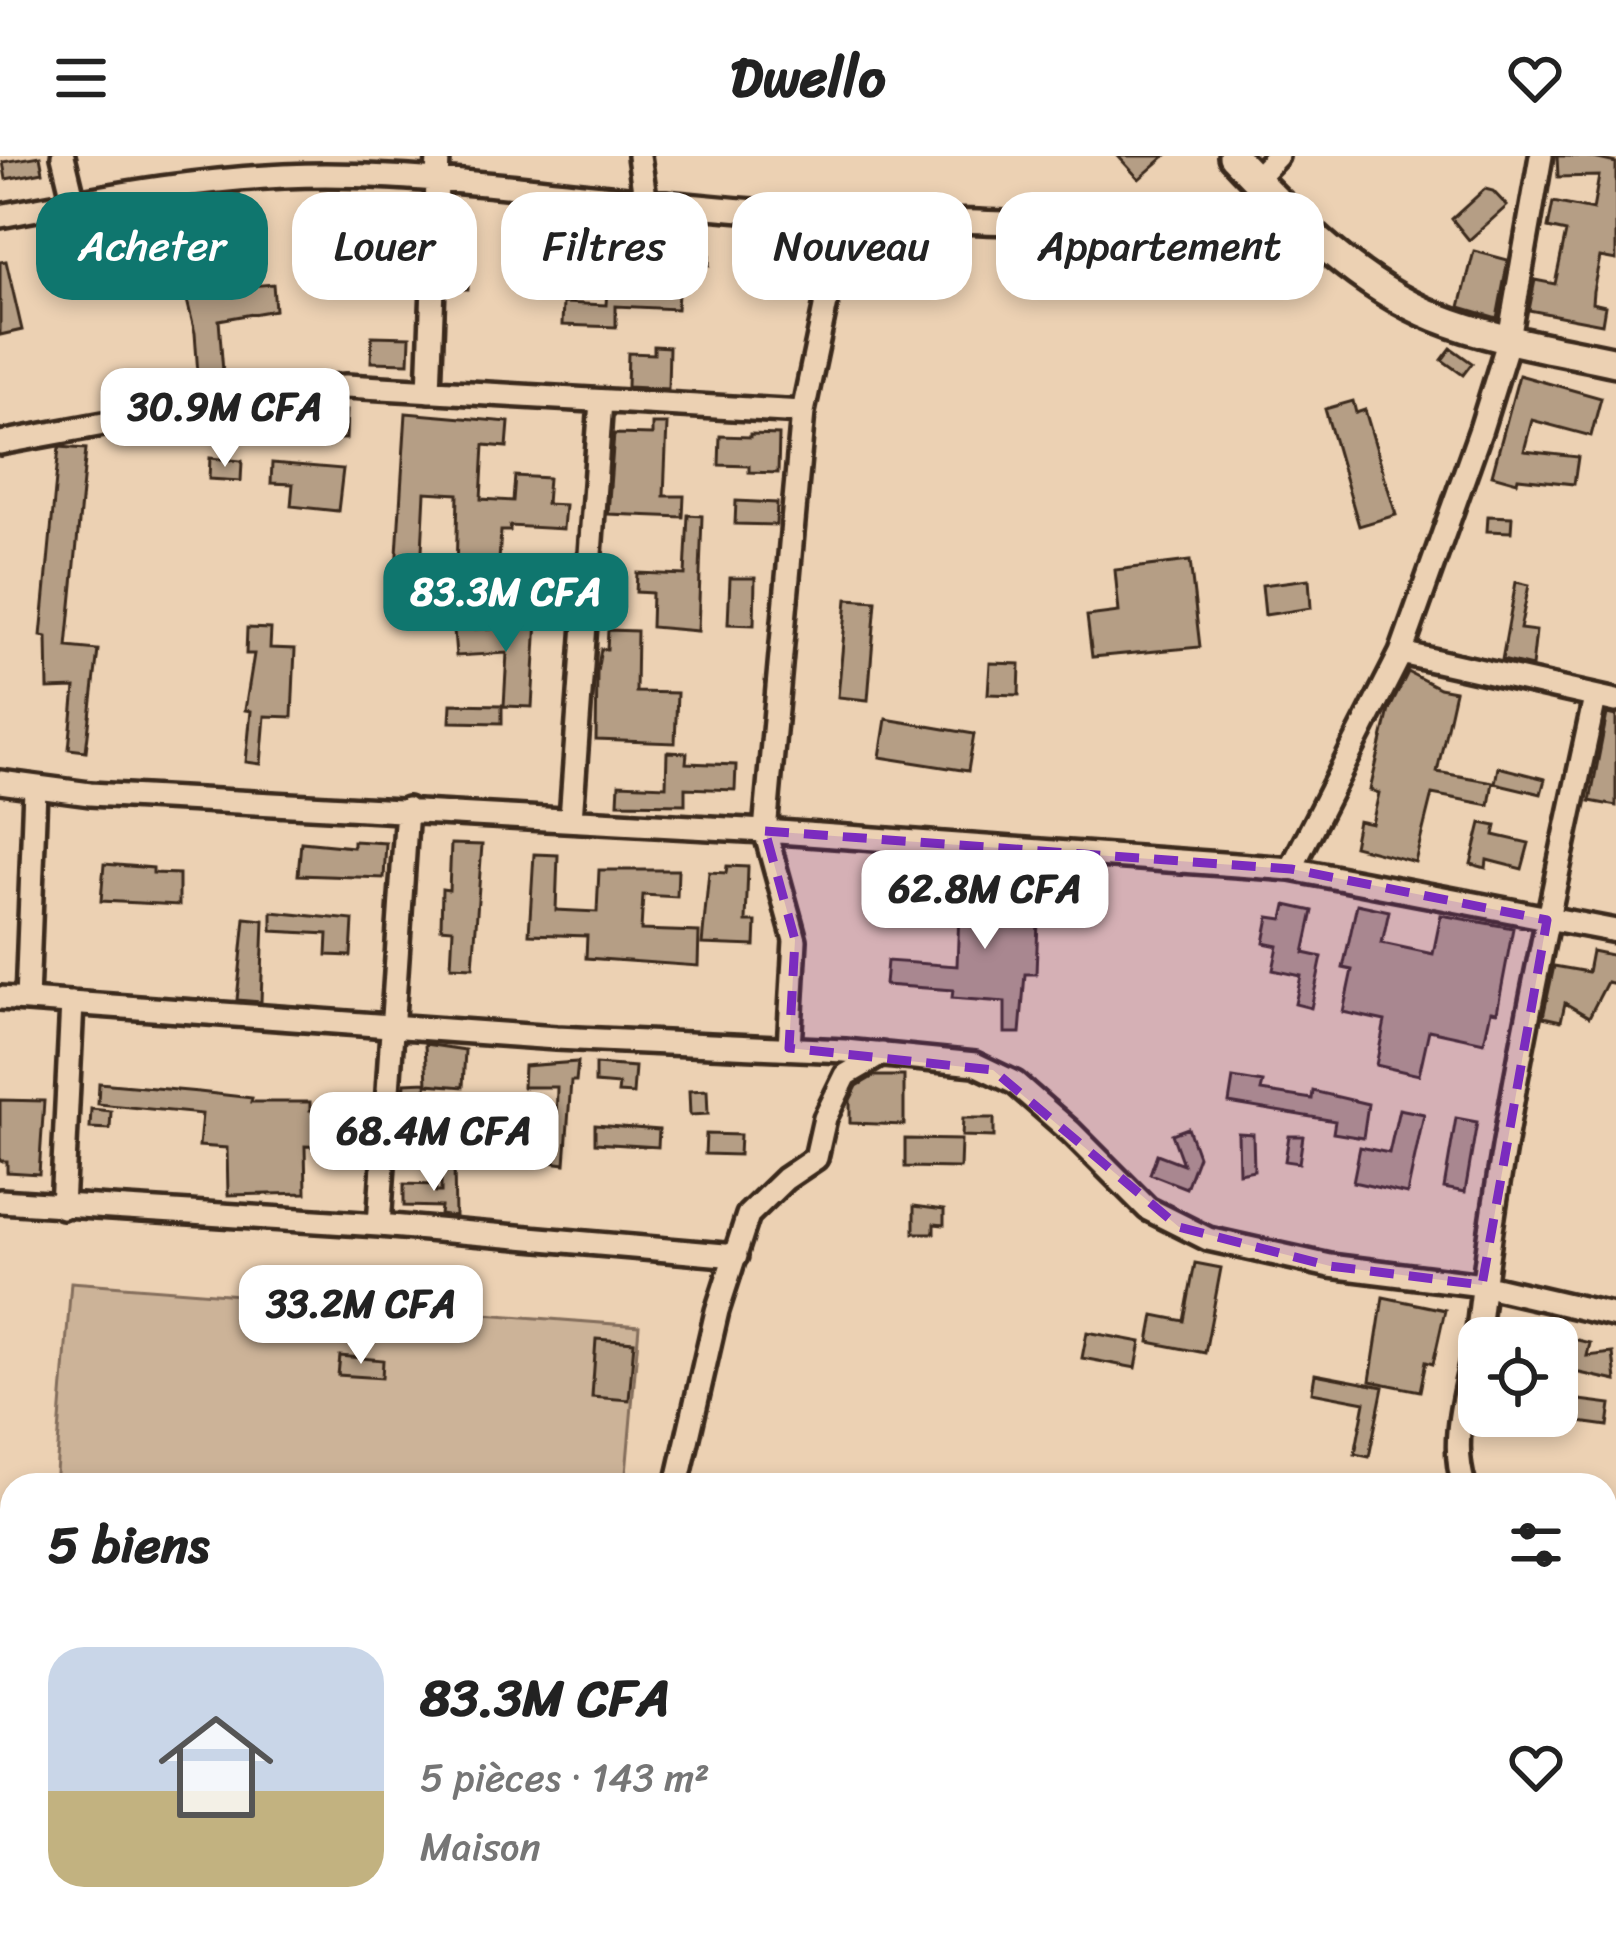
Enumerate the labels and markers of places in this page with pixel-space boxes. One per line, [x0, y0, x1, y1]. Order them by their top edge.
pin: 30.9M CFA [88, 368, 362, 470]
pin: 83.3M CFA [369, 553, 643, 655]
pin: 62.8M CFA [848, 850, 1122, 952]
pin: 68.4M CFA [297, 1092, 571, 1194]
pin: 33.2M CFA [224, 1265, 498, 1367]

